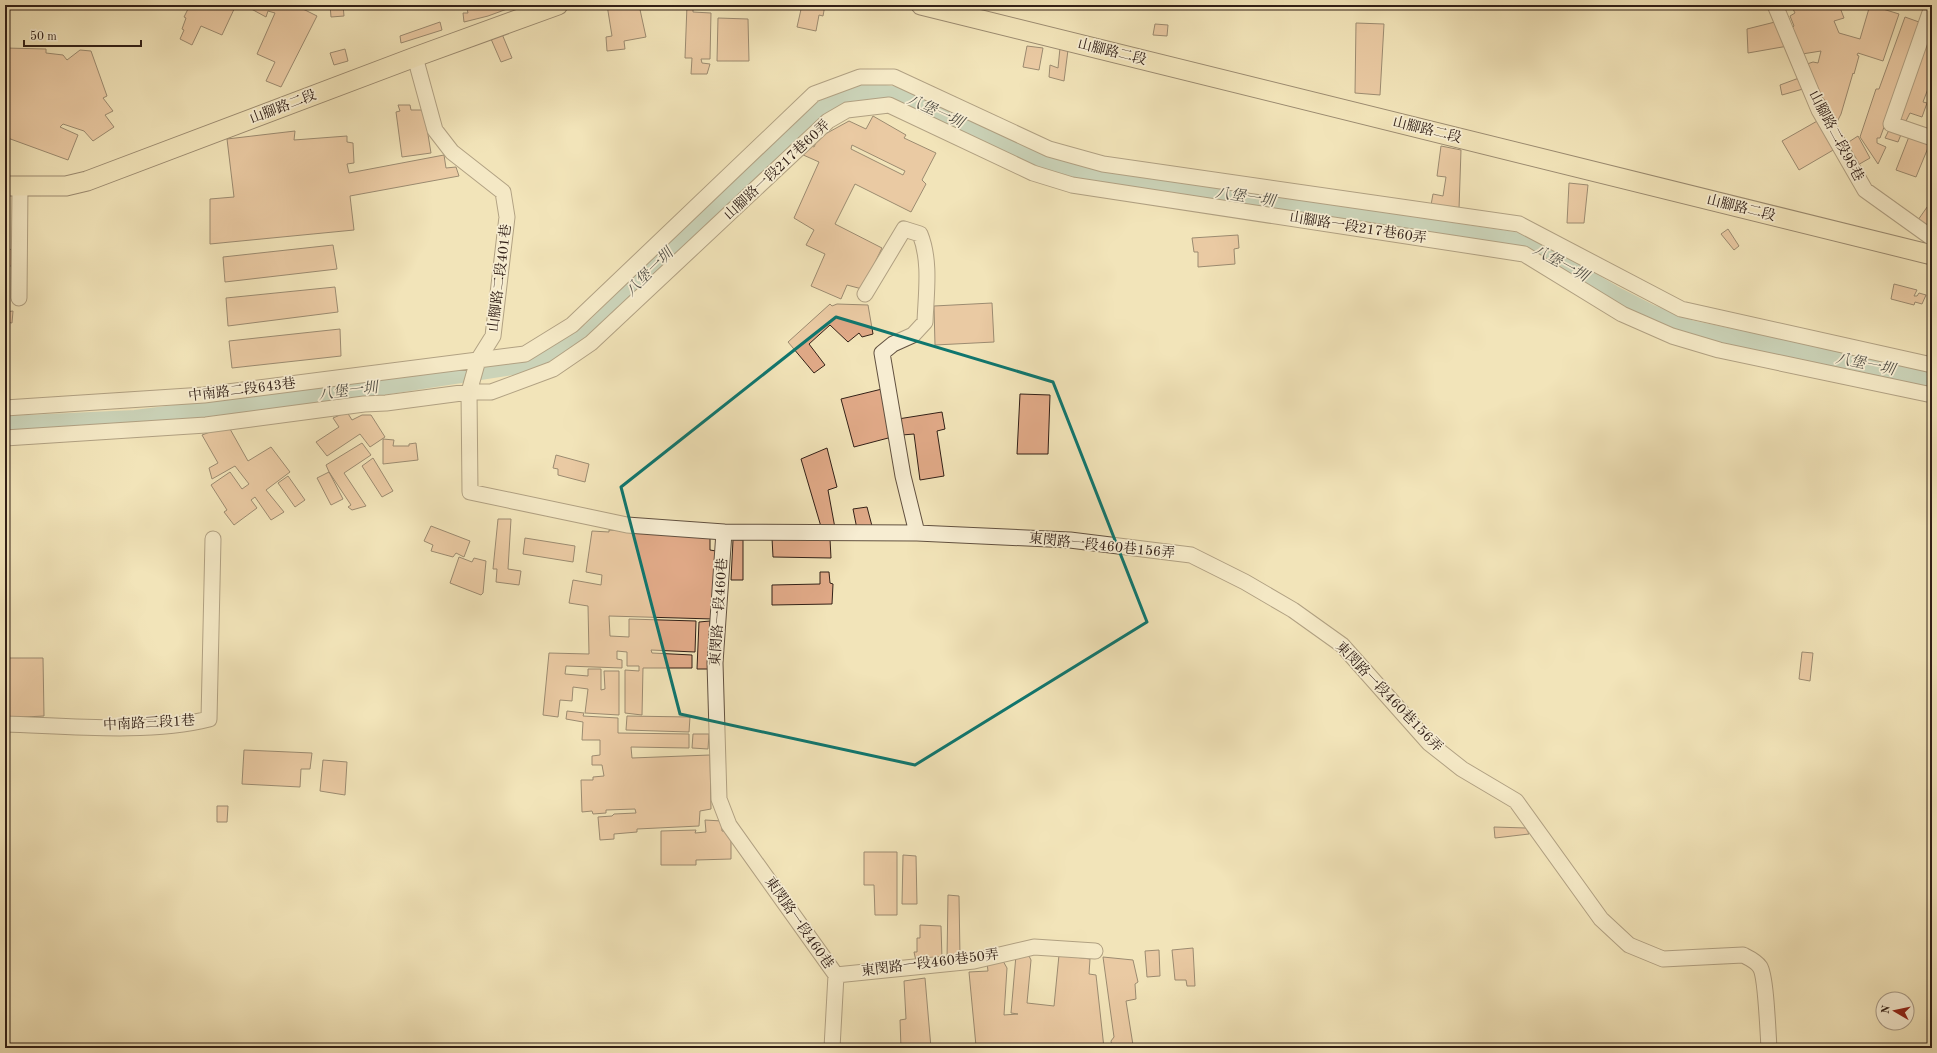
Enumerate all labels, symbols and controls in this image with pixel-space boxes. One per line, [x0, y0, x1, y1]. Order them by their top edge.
scale bar [24, 22, 141, 48]
text: 50 m [30, 30, 57, 43]
street label: 山腳路二段 [1076, 36, 1148, 67]
street label: 山腳路二段 [247, 87, 318, 126]
street label: 山腳路二段98巷 [1806, 88, 1867, 184]
water label: 八堡一圳 [905, 91, 969, 133]
street label: 山腳路二段 [1391, 114, 1463, 145]
street label: 山腳路一段217巷60弄 [721, 117, 832, 222]
water label: 八堡一圳 [1214, 184, 1279, 211]
street label: 山腳路二段 [1705, 192, 1777, 223]
street label: 山腳路一段217巷60弄 [1288, 209, 1428, 246]
street label: 山腳路二段401巷 [485, 223, 514, 333]
water label: 八堡一圳 [1530, 241, 1593, 287]
water label: 八堡一圳 [622, 243, 679, 300]
water label: 八堡一圳 [1834, 349, 1899, 379]
street label: 中南路二段643巷 [187, 375, 297, 404]
water label: 八堡一圳 [317, 379, 382, 403]
street label: 東閔路一段460巷156弄 [1028, 530, 1176, 561]
street label: 東閔路一段460巷 [707, 557, 730, 667]
street label: 東閔路一段460巷156弄 [1333, 639, 1446, 755]
street label: 中南路三段1巷 [103, 713, 195, 732]
street label: 東閔路一段460巷 [762, 874, 837, 971]
street label: 東閔路一段460巷50弄 [860, 947, 1000, 978]
north arrow [1875, 991, 1915, 1031]
text: N [1881, 1004, 1893, 1015]

